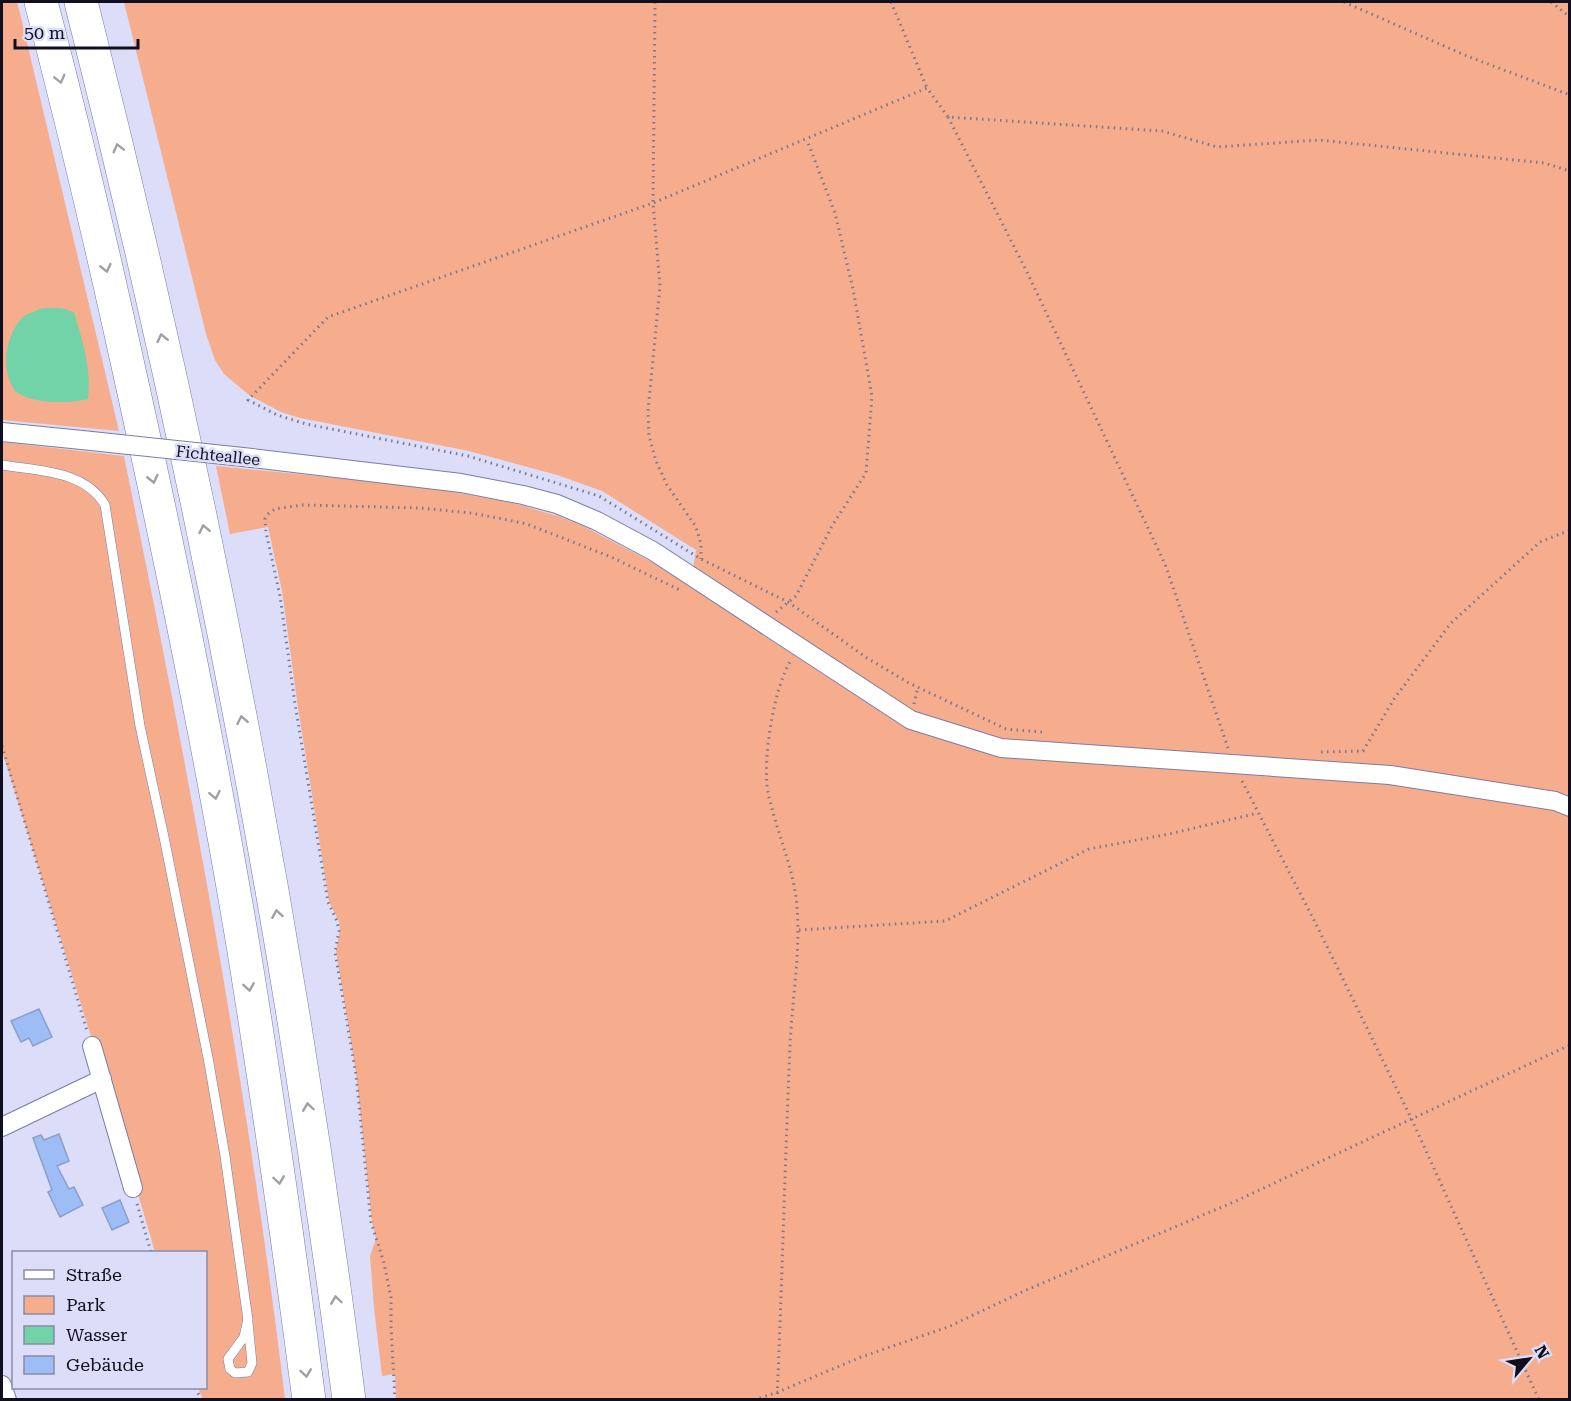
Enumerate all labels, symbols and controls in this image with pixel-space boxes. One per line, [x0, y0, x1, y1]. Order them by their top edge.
scale bar [15, 12, 138, 50]
text: 50 m [24, 22, 65, 43]
one-way arrow [53, 73, 66, 83]
one-way arrow [112, 143, 125, 153]
one-way arrow [99, 263, 112, 273]
one-way arrow [157, 333, 170, 343]
street label: Fichteallee [175, 442, 261, 469]
one-way arrow [146, 474, 159, 484]
one-way arrow [198, 524, 211, 534]
one-way arrow [236, 715, 249, 725]
one-way arrow [208, 790, 221, 800]
one-way arrow [271, 910, 283, 919]
one-way arrow [243, 982, 255, 992]
one-way arrow [303, 1102, 315, 1112]
one-way arrow [273, 1175, 285, 1184]
legend [12, 1251, 207, 1389]
text: Straße [66, 1264, 122, 1285]
text: Park [66, 1294, 106, 1315]
one-way arrow [331, 1295, 343, 1304]
text: Wasser [66, 1324, 127, 1345]
north arrow [1499, 1329, 1559, 1389]
text: N [1530, 1342, 1553, 1362]
text: Gebäude [66, 1354, 144, 1375]
one-way arrow [299, 1368, 312, 1377]

